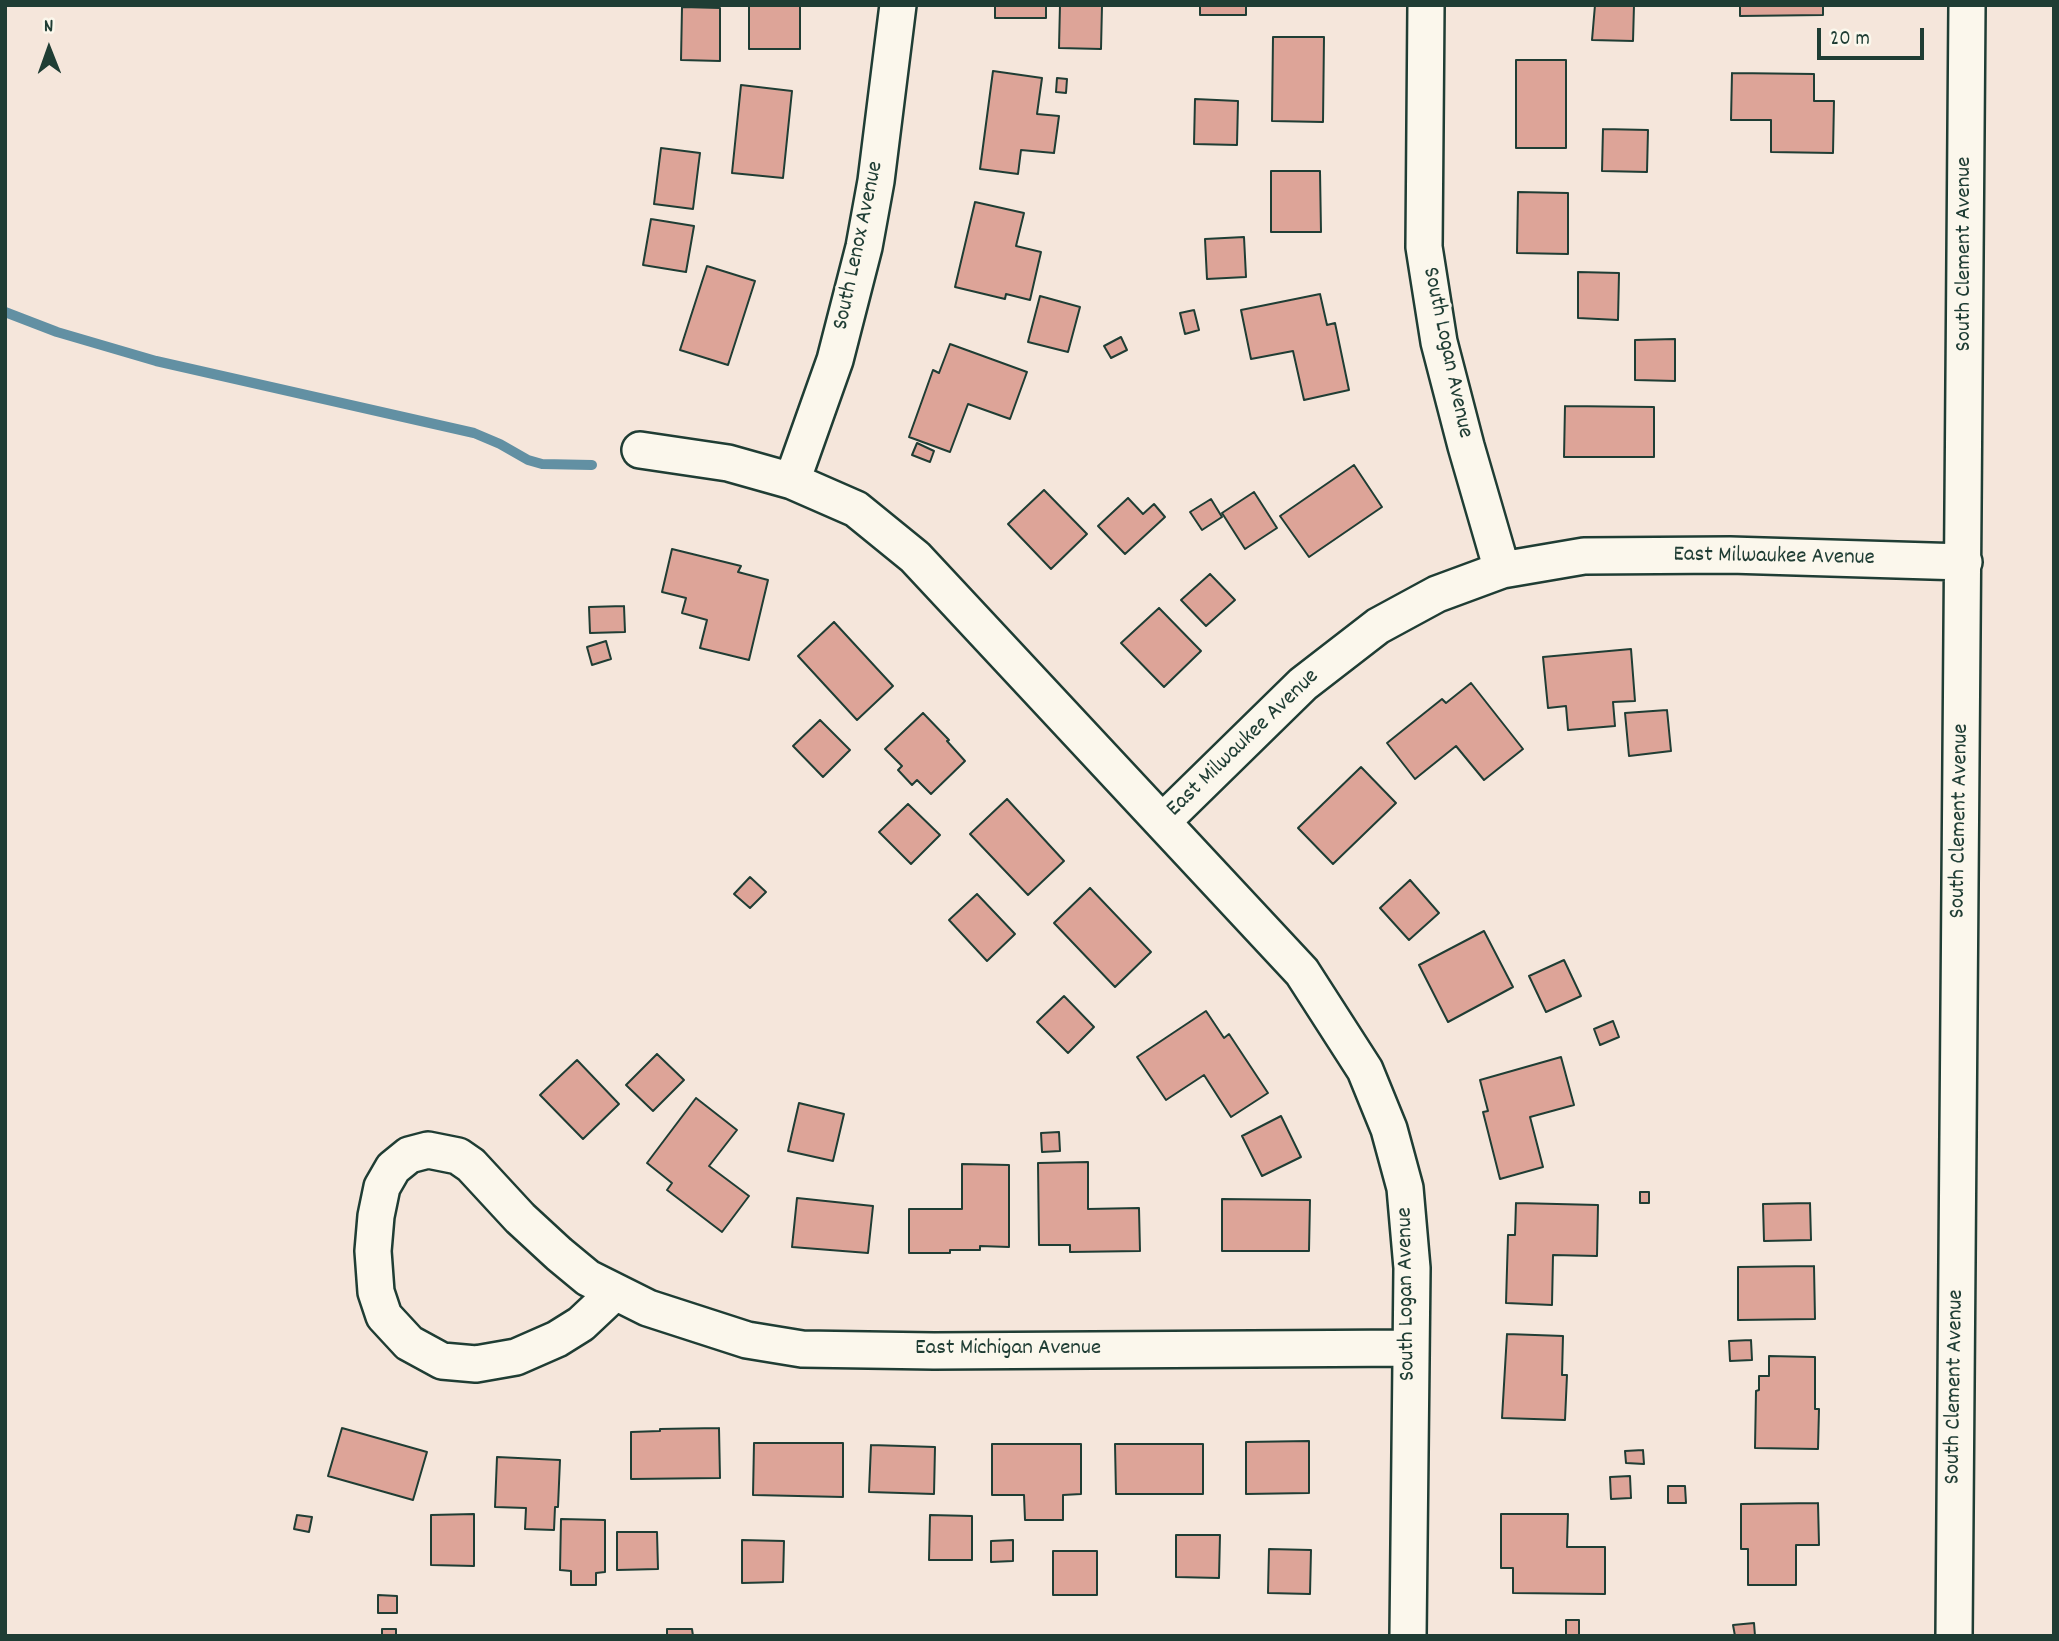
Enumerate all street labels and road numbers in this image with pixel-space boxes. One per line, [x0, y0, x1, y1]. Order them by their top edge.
street label: South Clement Avenue [1952, 157, 1980, 351]
street label: South Lenox Avenue [829, 159, 891, 333]
street label: South Logan Avenue [1414, 265, 1478, 441]
street label: East Milwaukee Avenue [1673, 542, 1875, 574]
street label: East Milwaukee Avenue [1162, 664, 1326, 824]
street label: South Clement Avenue [1946, 723, 1976, 919]
street label: South Logan Avenue [1393, 1207, 1423, 1381]
street label: South Clement Avenue [1941, 1289, 1971, 1485]
street label: East Michigan Avenue [915, 1336, 1101, 1364]

